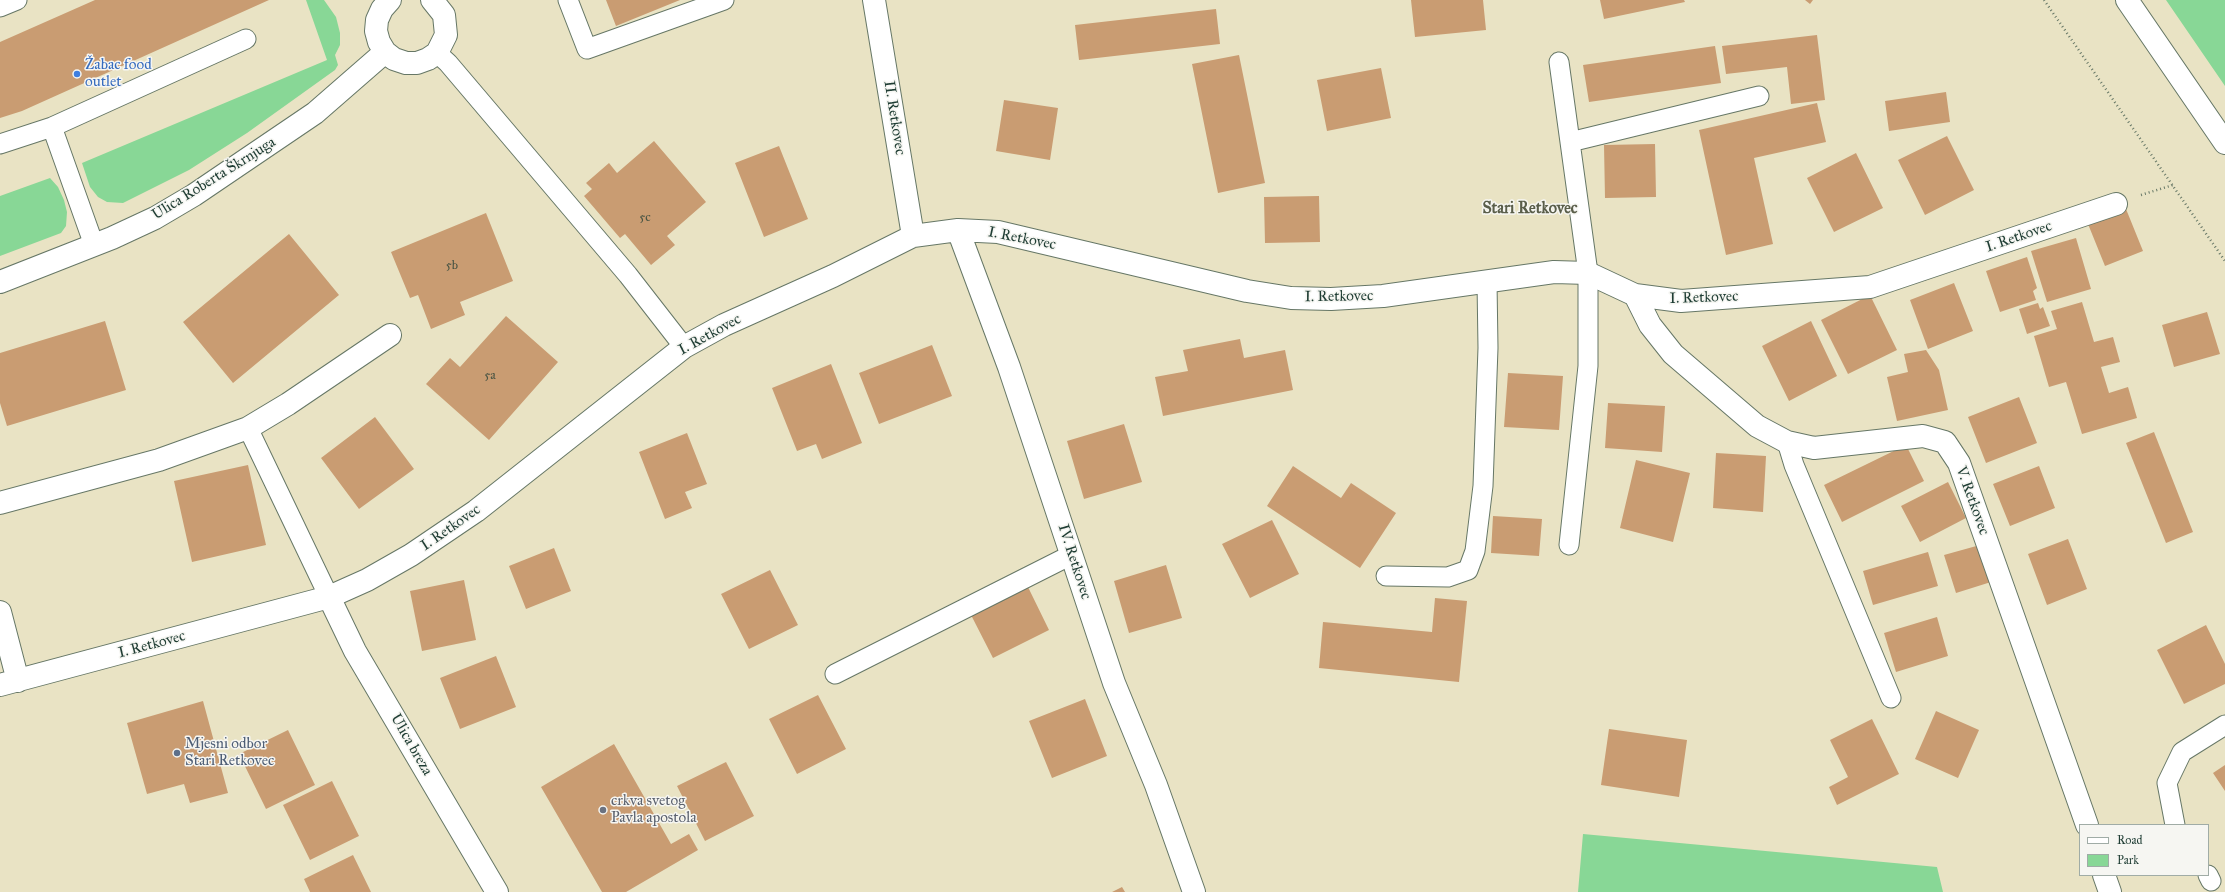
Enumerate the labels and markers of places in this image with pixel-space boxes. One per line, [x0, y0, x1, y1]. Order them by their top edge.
place label: Žabac food outlet [85, 56, 152, 91]
marker: Žabac food outlet [72, 69, 82, 79]
place label: Mjesni odbor Stari Retkovec [185, 735, 274, 770]
marker: Mjesni odbor Stari Retkovec [172, 748, 182, 758]
place label: crkva svetog Pavla apostola [611, 792, 697, 827]
marker: crkva svetog Pavla apostola [598, 805, 608, 815]

